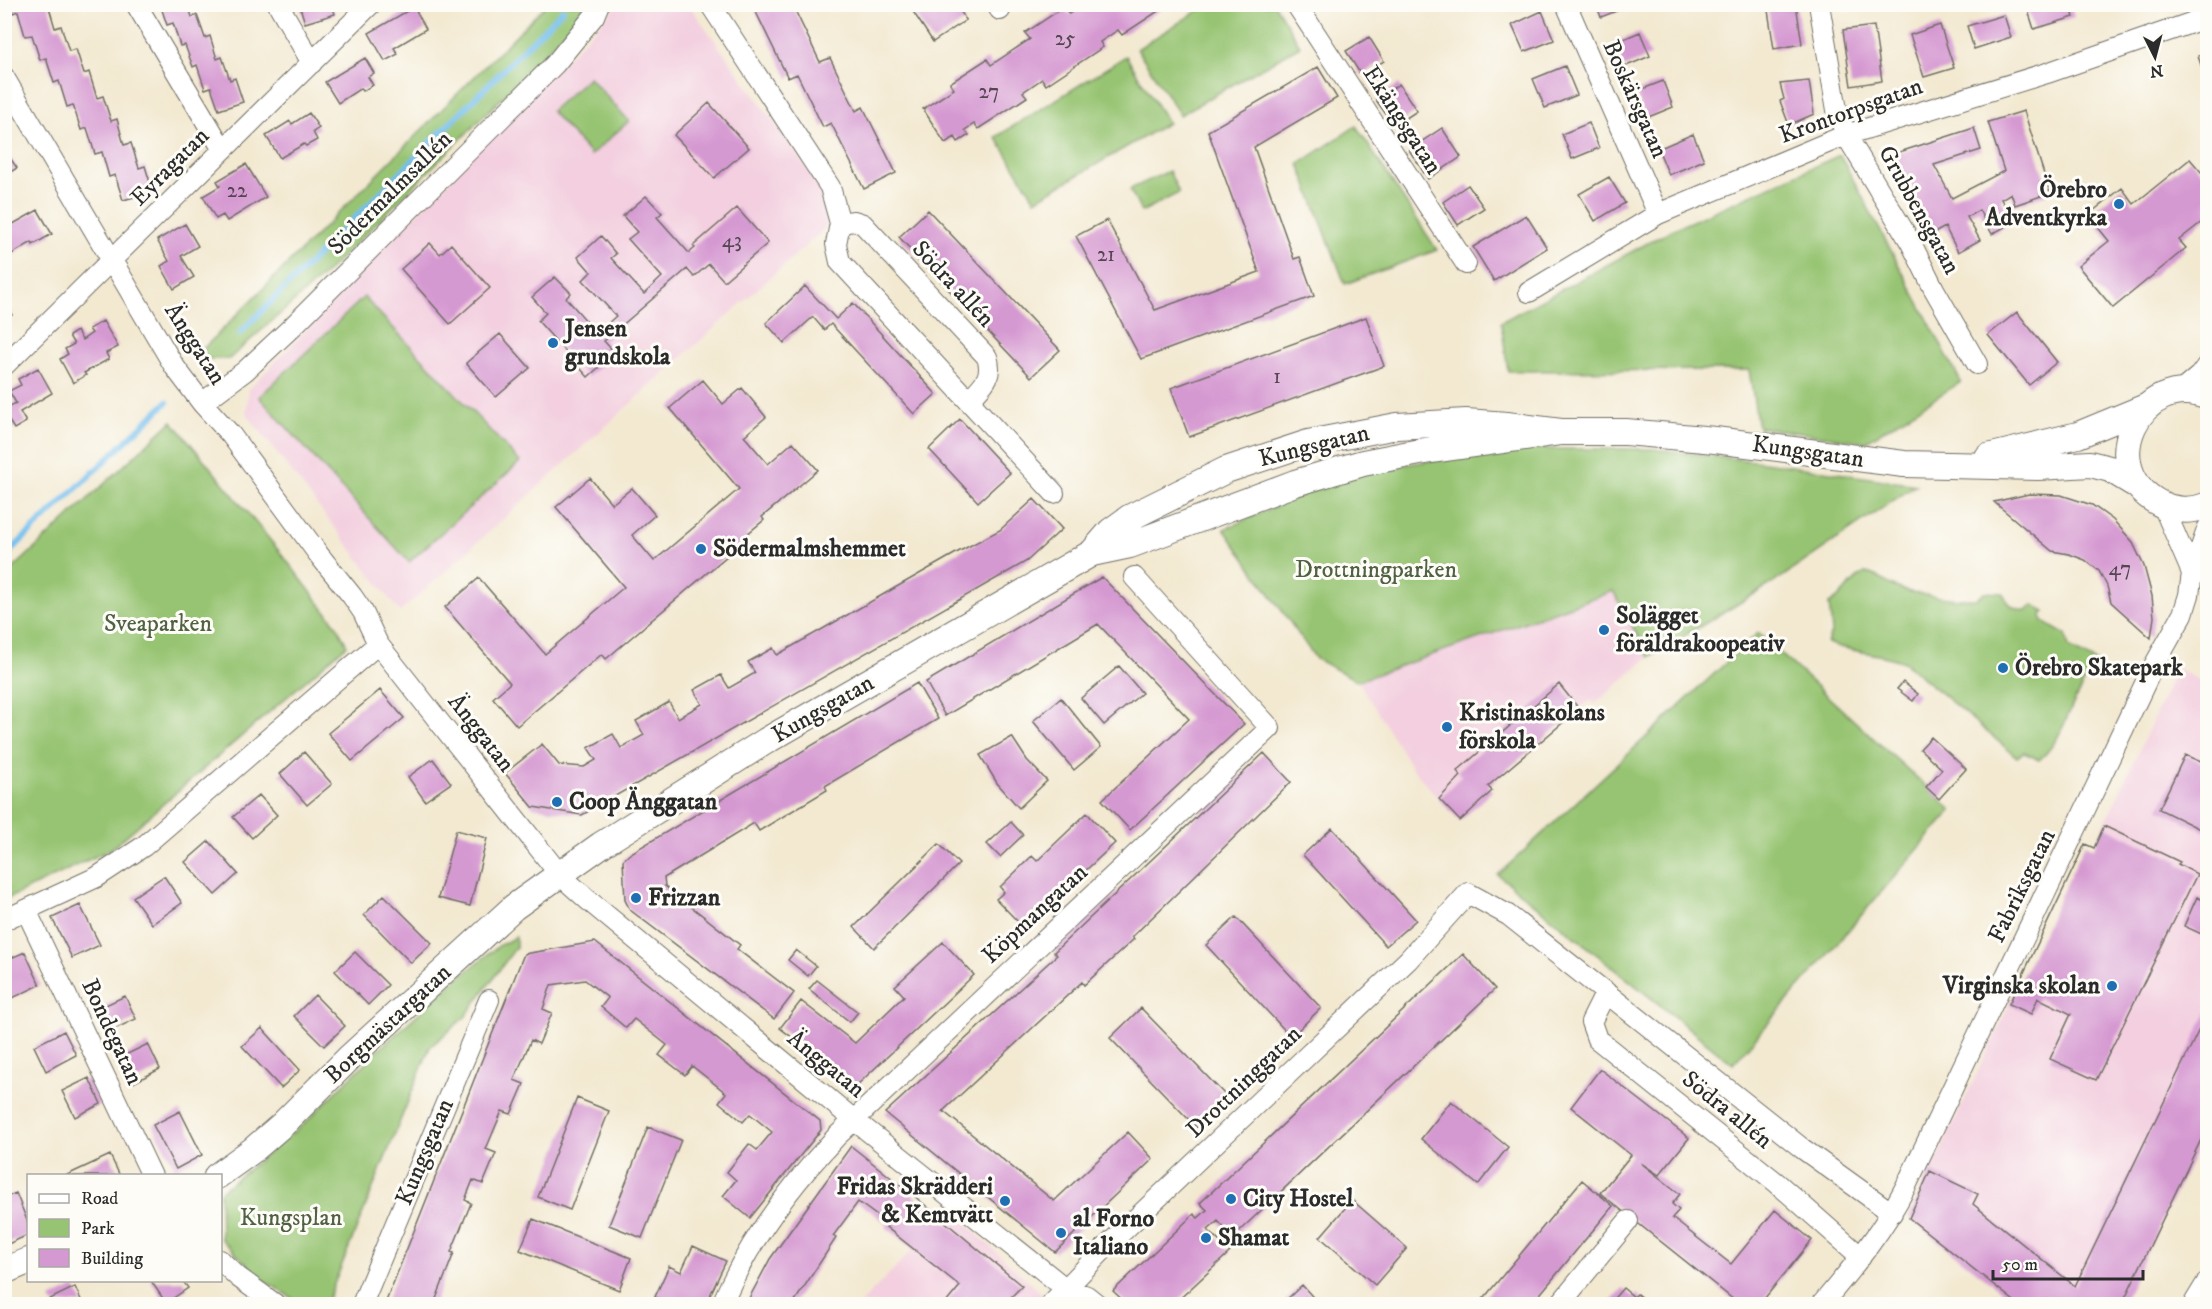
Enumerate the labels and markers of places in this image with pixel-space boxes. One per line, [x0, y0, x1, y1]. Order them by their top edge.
place label: Örebro Adventkyrka [1984, 174, 2108, 233]
marker: Örebro Adventkyrka [2112, 197, 2126, 211]
place label: Jensen grundskola [562, 314, 671, 372]
marker: Jensen grundskola [546, 336, 560, 350]
place label: Södermalmshemmet [713, 534, 906, 564]
marker: Södermalmshemmet [694, 542, 708, 556]
place label: Solägget föräldrakoopeativ [1615, 601, 1786, 659]
marker: Solägget föräldrakoopeativ [1597, 623, 1611, 637]
place label: Örebro Skatepark [2015, 652, 2184, 683]
marker: Örebro Skatepark [1996, 661, 2010, 675]
place label: Kristinaskolans förskola [1458, 698, 1605, 756]
marker: Kristinaskolans förskola [1440, 720, 1454, 734]
place label: Coop Änggatan [569, 786, 718, 817]
marker: Coop Änggatan [550, 795, 564, 809]
place label: Frizzan [648, 883, 721, 913]
marker: Frizzan [629, 891, 643, 905]
place label: Virginska skolan [1942, 971, 2100, 1001]
marker: Virginska skolan [2105, 979, 2119, 993]
place label: Fridas Skrädderi & Kemtvätt [836, 1172, 993, 1230]
place label: City Hostel [1243, 1184, 1354, 1214]
marker: City Hostel [1224, 1192, 1238, 1206]
marker: Fridas Skrädderi & Kemtvätt [998, 1194, 1012, 1208]
place label: al Forno Italiano [1073, 1204, 1154, 1262]
place label: Shamat [1218, 1223, 1290, 1253]
marker: al Forno Italiano [1054, 1226, 1068, 1240]
marker: Shamat [1199, 1231, 1213, 1245]

